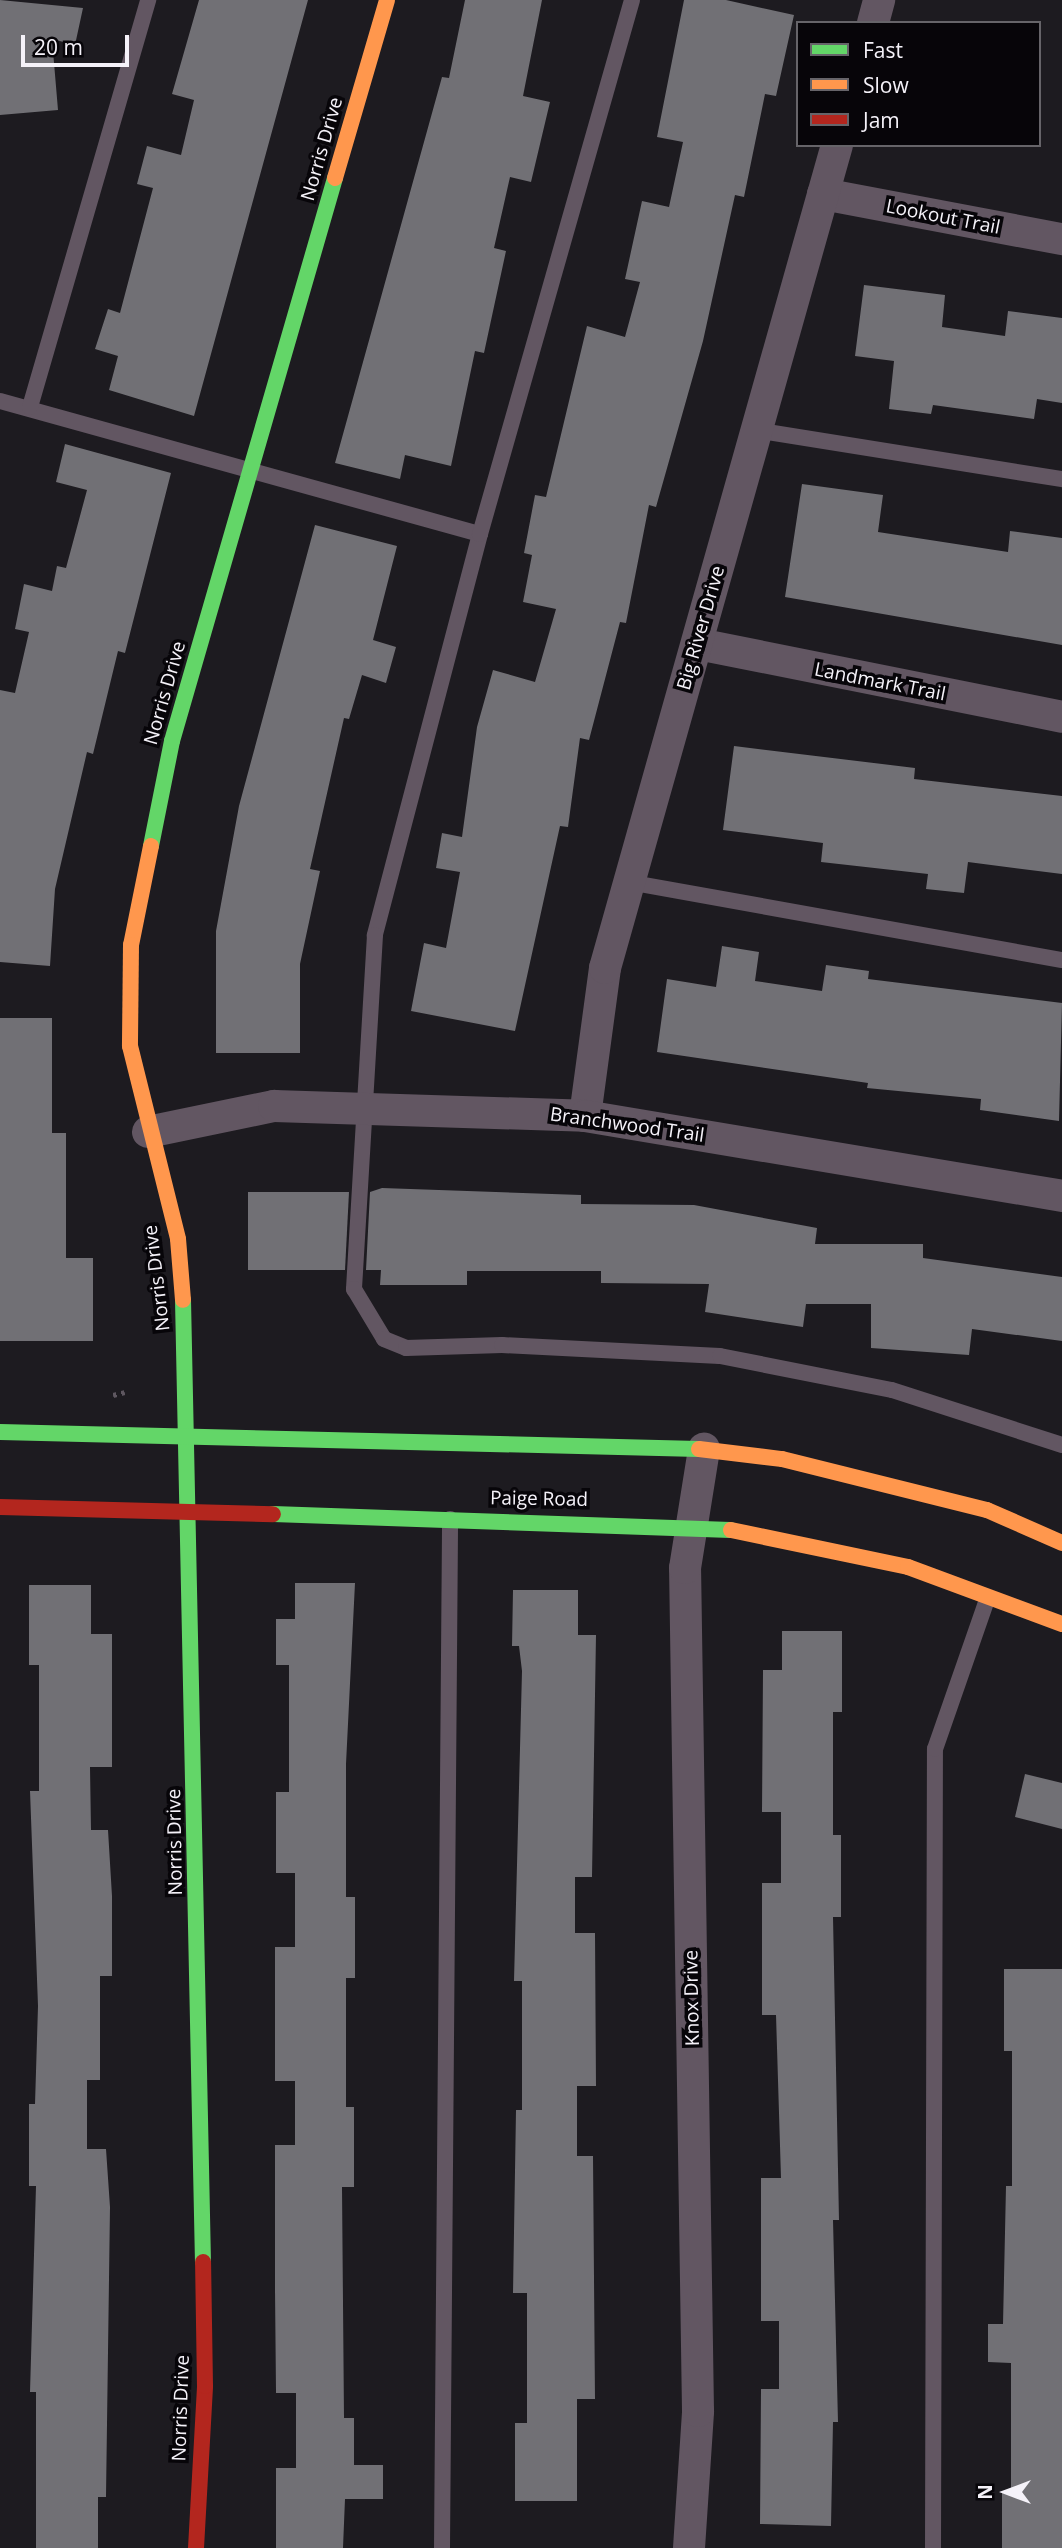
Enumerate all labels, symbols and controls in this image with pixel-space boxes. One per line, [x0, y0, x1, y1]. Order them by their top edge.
scale bar [24, 21, 133, 65]
legend [796, 21, 1041, 147]
text: 20 m [34, 33, 83, 61]
text: Fast [863, 36, 903, 64]
text: Slow [863, 71, 909, 99]
street label: Norris Drive [296, 95, 348, 203]
text: Jam [863, 106, 900, 134]
street label: Lookout Trail [884, 195, 1002, 239]
street label: Big River Drive [672, 563, 730, 693]
street label: Norris Drive [139, 639, 191, 747]
street label: Landmark Trail [813, 658, 947, 706]
street label: Branchwood Trail [548, 1103, 706, 1147]
street label: Norris Drive [139, 1224, 175, 1332]
street label: Paige Road [490, 1487, 588, 1511]
street label: Norris Drive [163, 1789, 187, 1895]
street label: Knox Drive [680, 1950, 704, 2046]
street label: Norris Drive [168, 2354, 194, 2462]
north arrow [971, 2457, 1041, 2527]
text: N [972, 2484, 998, 2500]

